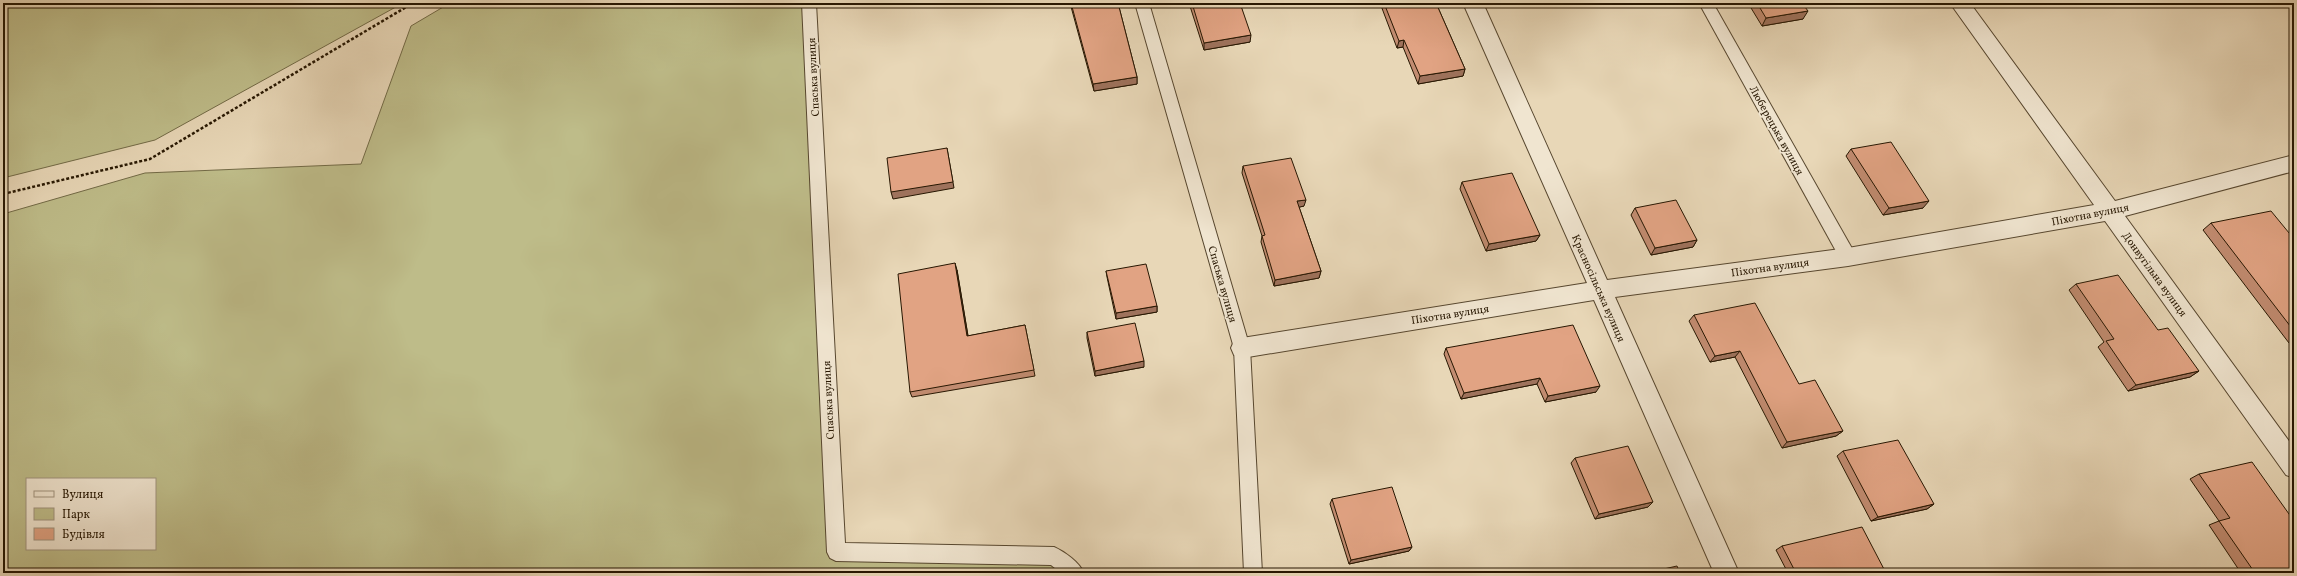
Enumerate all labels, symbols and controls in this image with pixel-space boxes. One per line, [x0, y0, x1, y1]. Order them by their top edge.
street label: Спаська вулиця [805, 37, 824, 117]
street label: Люберецька вулиця [1745, 83, 1807, 178]
street label: Піхотна вулиця [2050, 201, 2131, 230]
street label: Донвугільна вулиця [2118, 229, 2190, 321]
street label: Красносільська вулиця [1567, 233, 1628, 345]
street label: Спаська вулиця [1203, 244, 1240, 325]
street label: Піхотна вулиця [1730, 256, 1810, 281]
street label: Піхотна вулиця [1410, 302, 1491, 329]
street label: Спаська вулиця [820, 360, 839, 440]
legend [26, 478, 156, 550]
text: Вулиця [62, 487, 103, 503]
text: Парк [62, 507, 90, 523]
text: Будівля [62, 527, 105, 543]

